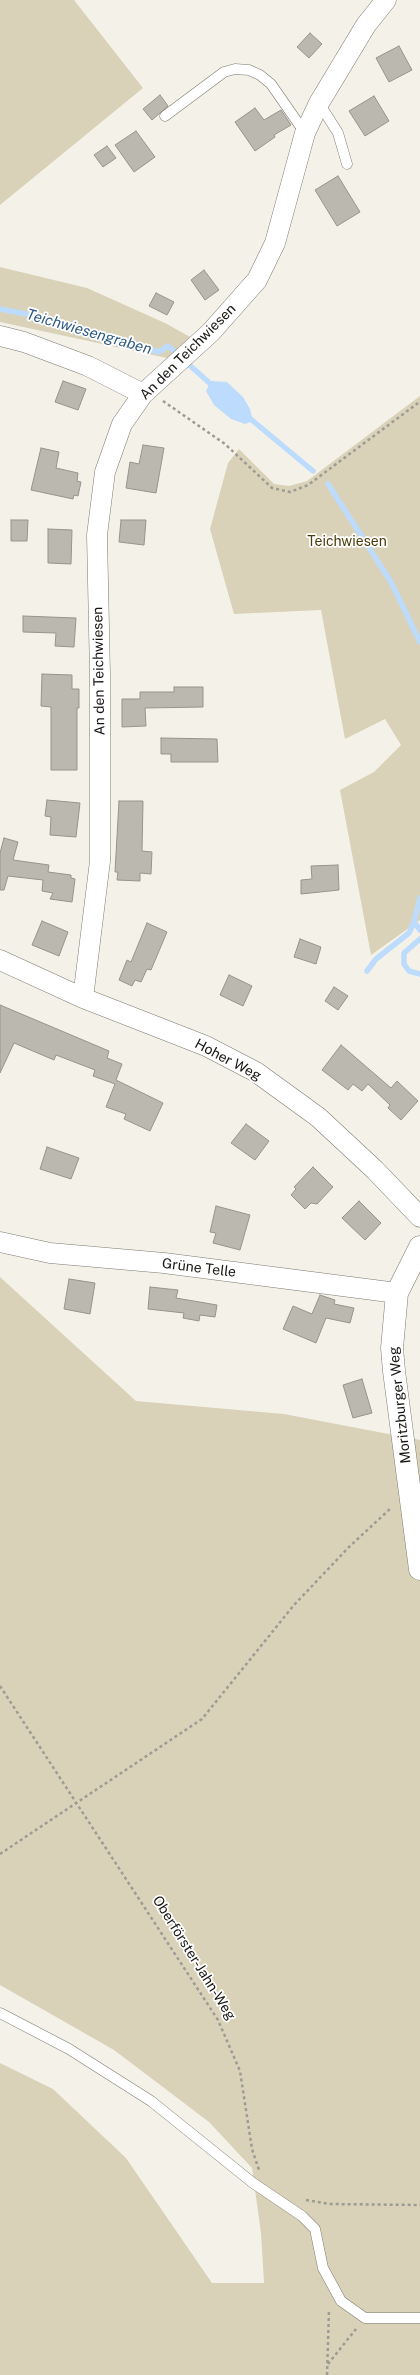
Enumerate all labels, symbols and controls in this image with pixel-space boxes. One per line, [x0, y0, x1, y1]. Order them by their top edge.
street label: An den Teichwiesen [137, 301, 239, 403]
water label: Teichwiesengraben [24, 305, 154, 359]
park label: Teichwiesen [307, 534, 387, 550]
street label: An den Teichwiesen [89, 607, 109, 735]
street label: Hoher Weg [192, 1036, 264, 1084]
street label: Grüne Telle [161, 1255, 237, 1281]
street label: Moritzburger Weg [385, 1346, 415, 1464]
street label: Oberförster-Jahn-Weg [149, 1893, 239, 2023]

